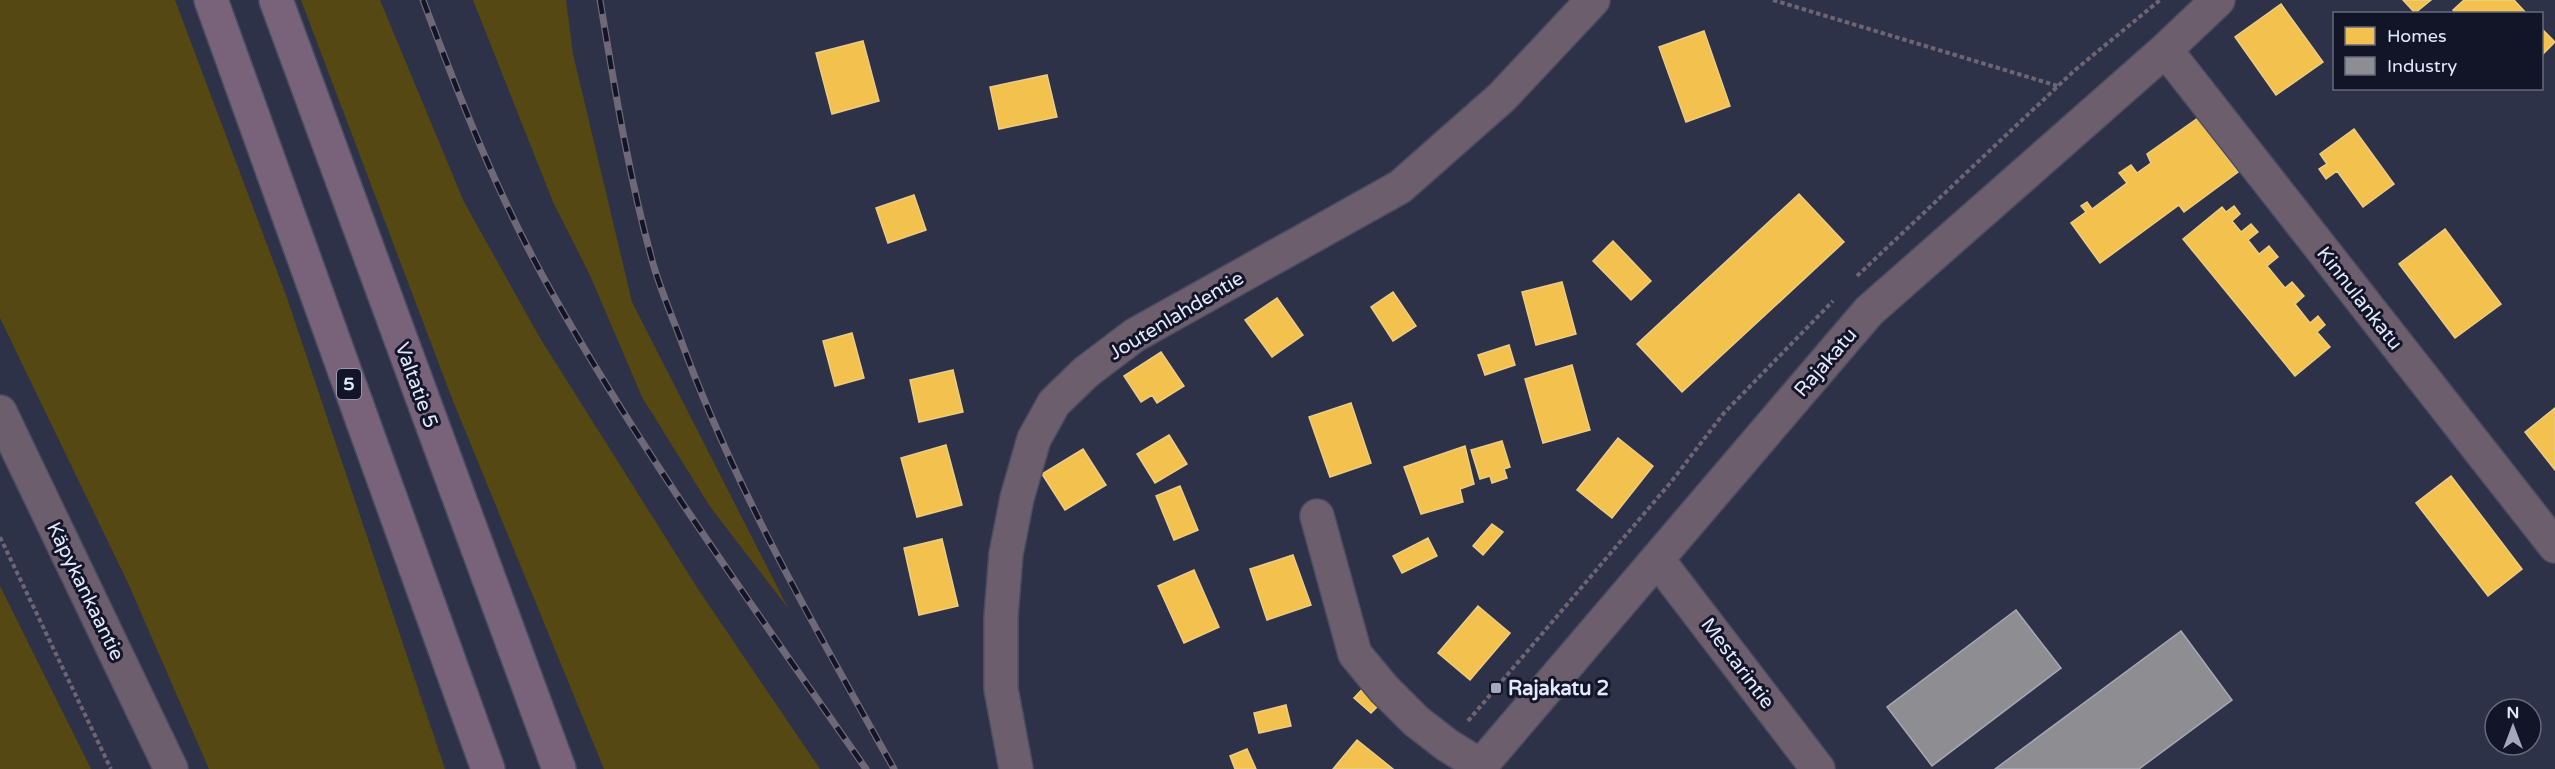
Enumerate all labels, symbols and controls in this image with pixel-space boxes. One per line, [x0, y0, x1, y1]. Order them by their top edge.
legend [2333, 12, 2543, 90]
text: Homes [2387, 25, 2447, 47]
text: Industry [2387, 55, 2458, 77]
street label: Kinnulankatu [2311, 242, 2407, 355]
street label: Joutenlahdentie [1105, 266, 1248, 366]
street label: Rajakatu [1789, 323, 1862, 402]
street label: Valtatie 5 [390, 339, 443, 431]
road number: 5 [337, 369, 361, 399]
street label: Käpykankaantie [41, 518, 129, 665]
street label: Mestarintie [1695, 614, 1779, 714]
place label: Rajakatu 2 [1508, 677, 1609, 701]
marker: Rajakatu 2 [1489, 681, 1503, 695]
north arrow [2483, 697, 2543, 757]
text: N [2507, 703, 2519, 723]

